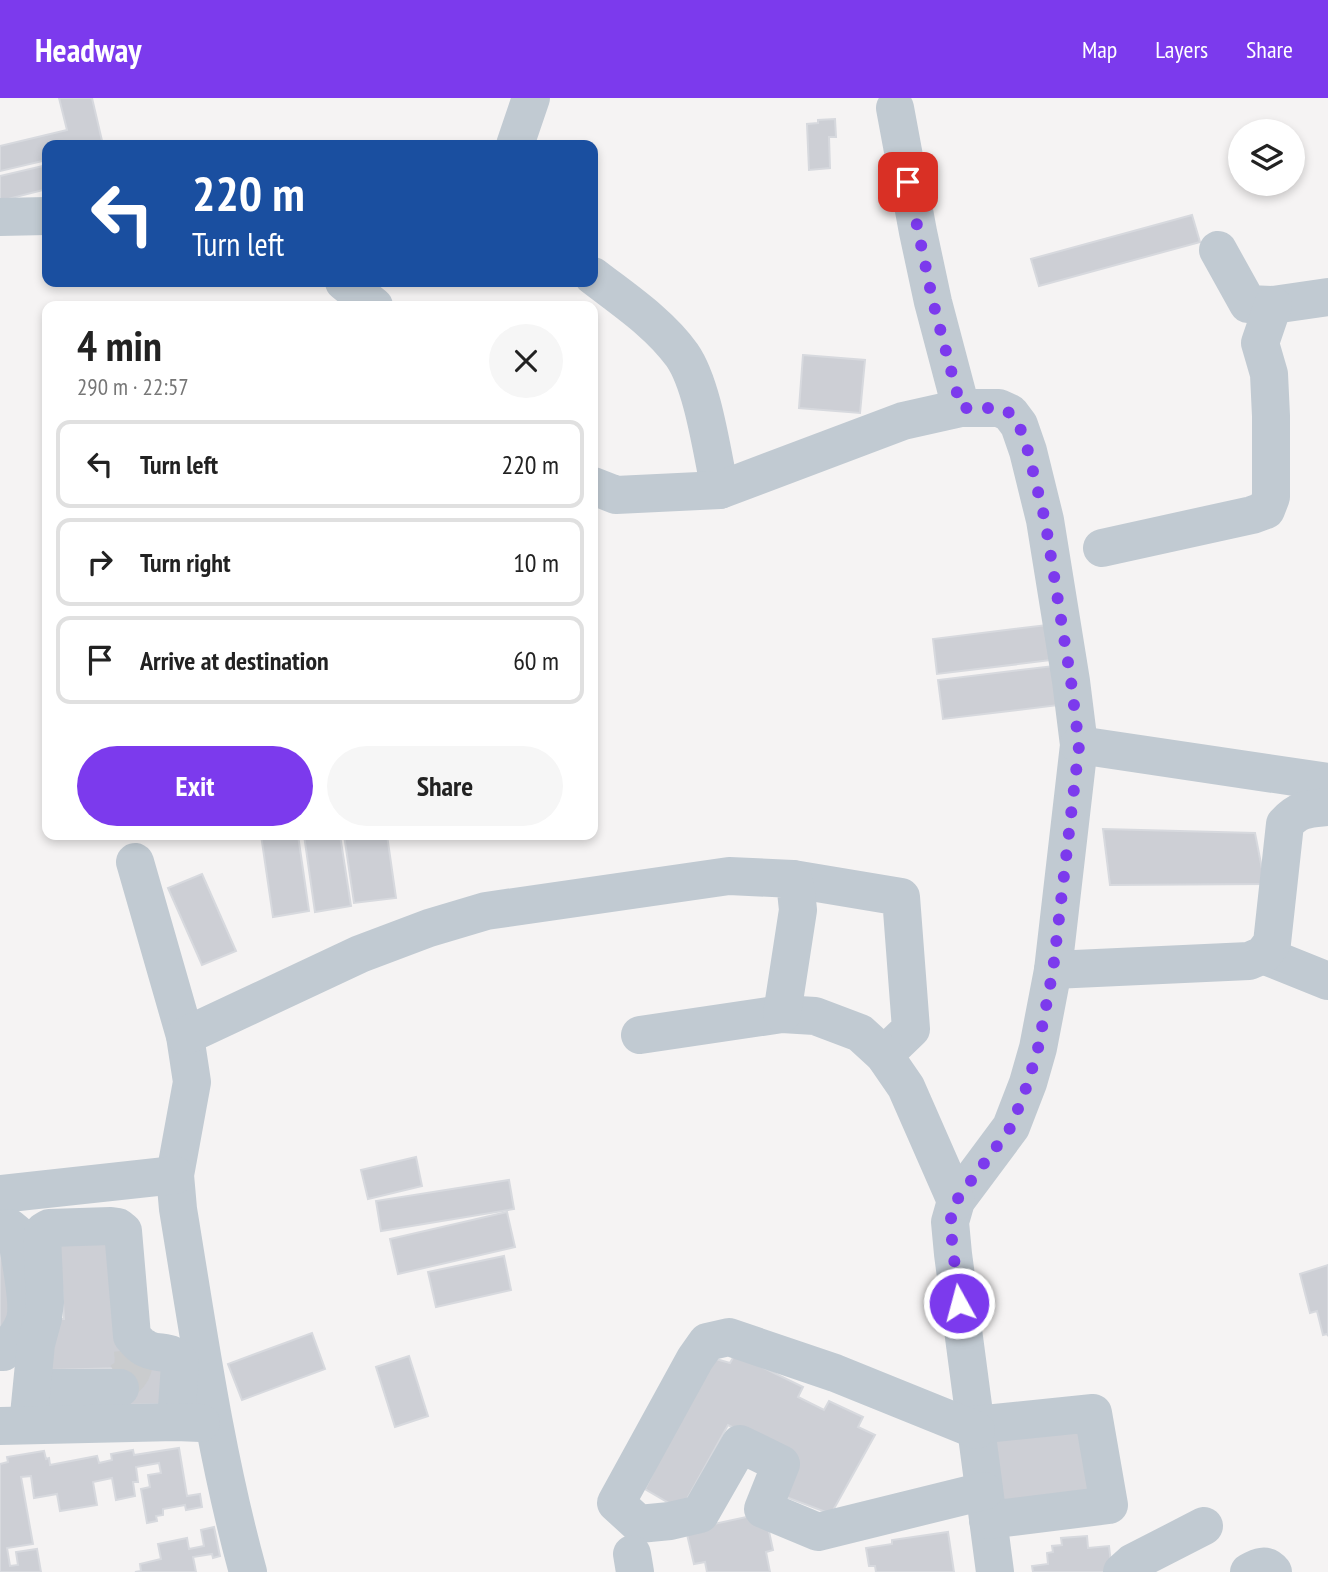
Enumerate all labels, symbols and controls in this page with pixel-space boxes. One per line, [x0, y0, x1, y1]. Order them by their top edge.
text: Headway [35, 28, 142, 71]
text: Map [1082, 34, 1117, 65]
text: Layers [1155, 34, 1208, 65]
text: Share [1246, 34, 1293, 65]
map controls [1228, 119, 1305, 196]
button: layers [1228, 119, 1305, 196]
pin [878, 152, 938, 212]
text: 220 m [192, 161, 305, 225]
icon: arrive [889, 163, 927, 201]
icon: left [77, 168, 168, 259]
text: Turn left [192, 223, 284, 265]
text: 4 min [77, 318, 162, 373]
button: close [489, 324, 563, 398]
text: 290 m · 22:57 [77, 372, 189, 401]
icon: left [81, 445, 119, 483]
text: Turn left [140, 448, 218, 481]
text: 220 m [501, 448, 559, 481]
icon: right [81, 543, 119, 581]
text: Turn right [140, 546, 231, 579]
text: 10 m [513, 546, 559, 579]
icon: arrive [81, 641, 119, 679]
text: Arrive at destination [140, 644, 329, 677]
text: 60 m [513, 644, 559, 677]
button: Exit [77, 746, 313, 826]
button: Share [327, 746, 563, 826]
position arrow [922, 1266, 996, 1340]

